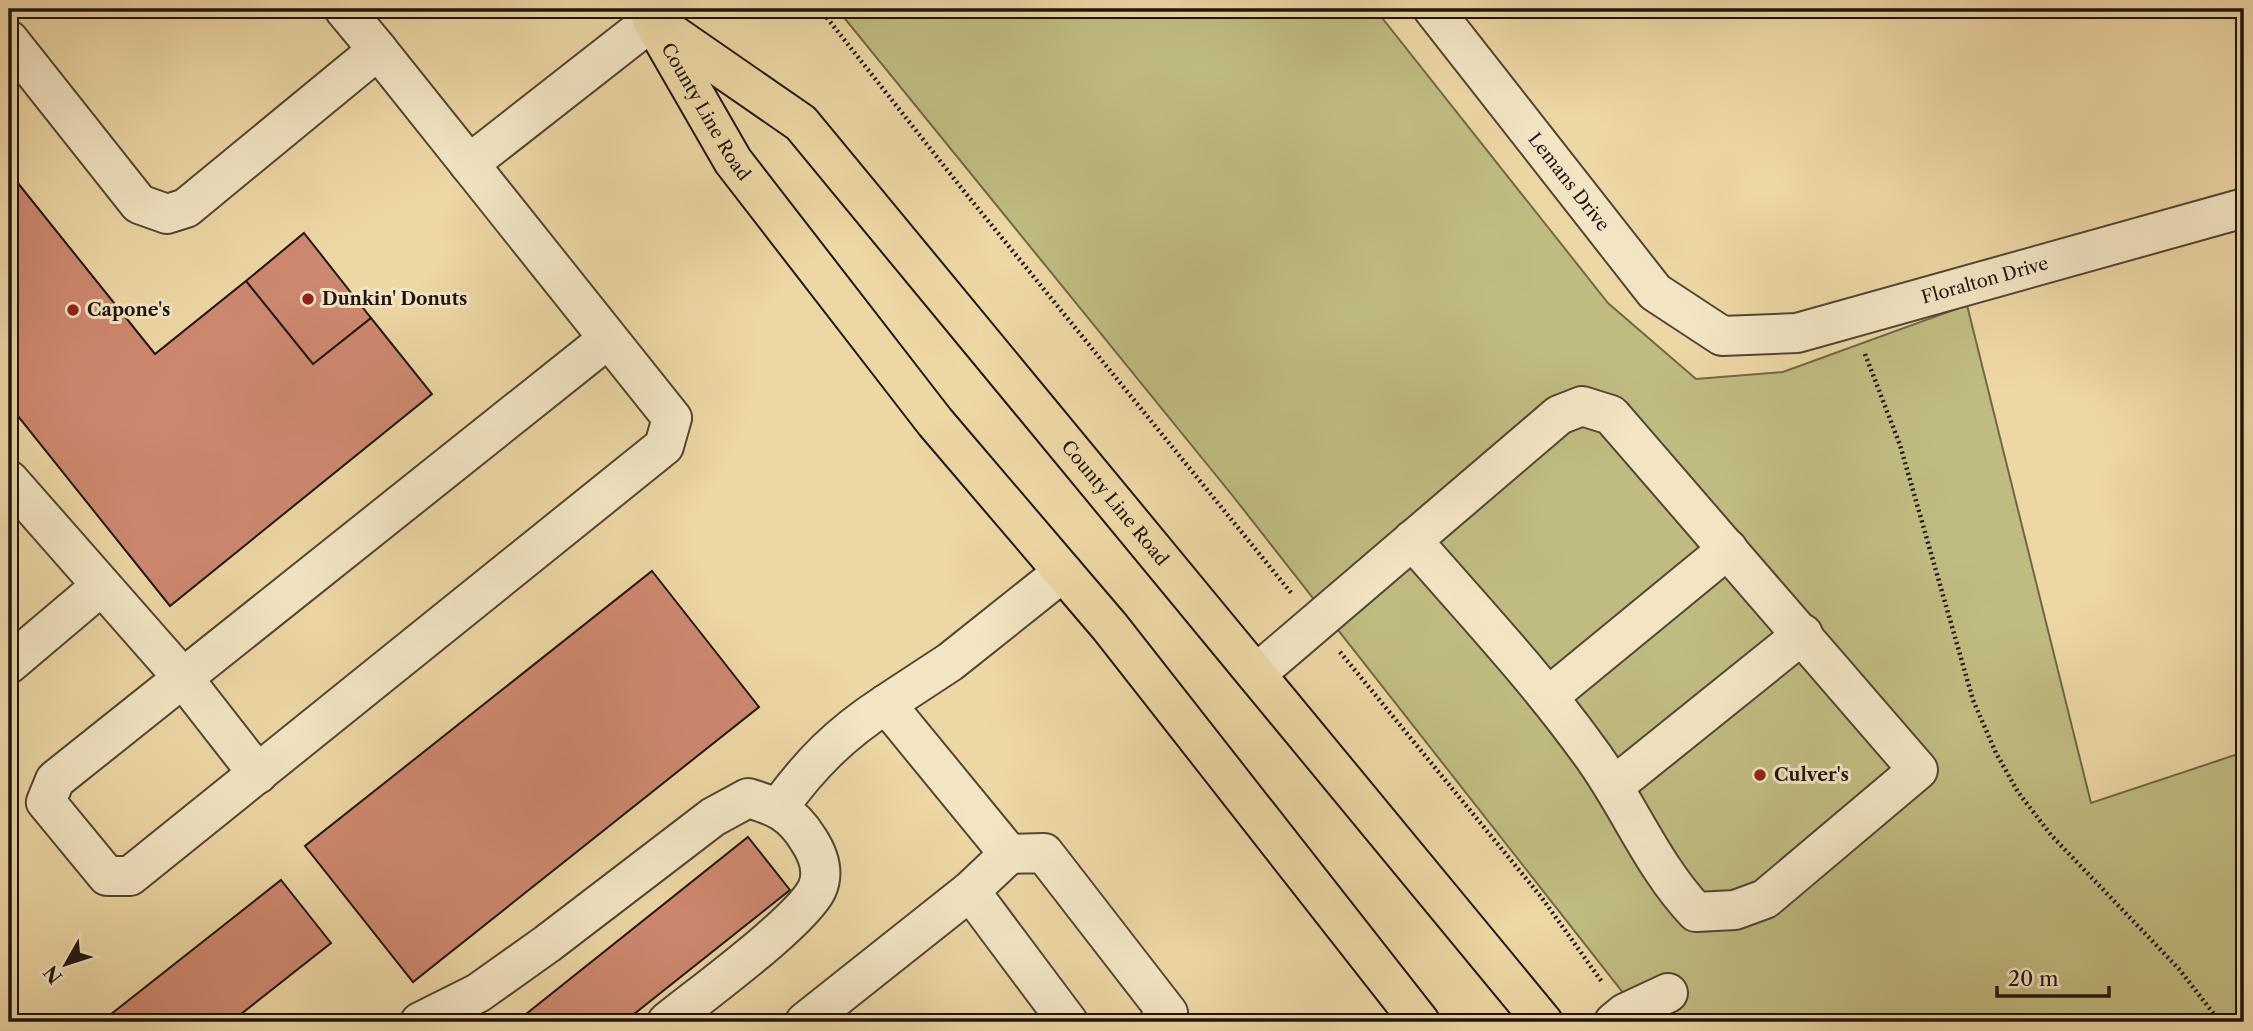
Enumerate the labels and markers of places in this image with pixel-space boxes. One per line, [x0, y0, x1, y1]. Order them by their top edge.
place label: Dunkin' Donuts [322, 288, 467, 310]
marker: Dunkin' Donuts [300, 291, 316, 307]
place label: Capone's [87, 299, 170, 321]
marker: Capone's [65, 302, 81, 318]
place label: Culver's [1774, 764, 1849, 786]
marker: Culver's [1752, 767, 1768, 783]

